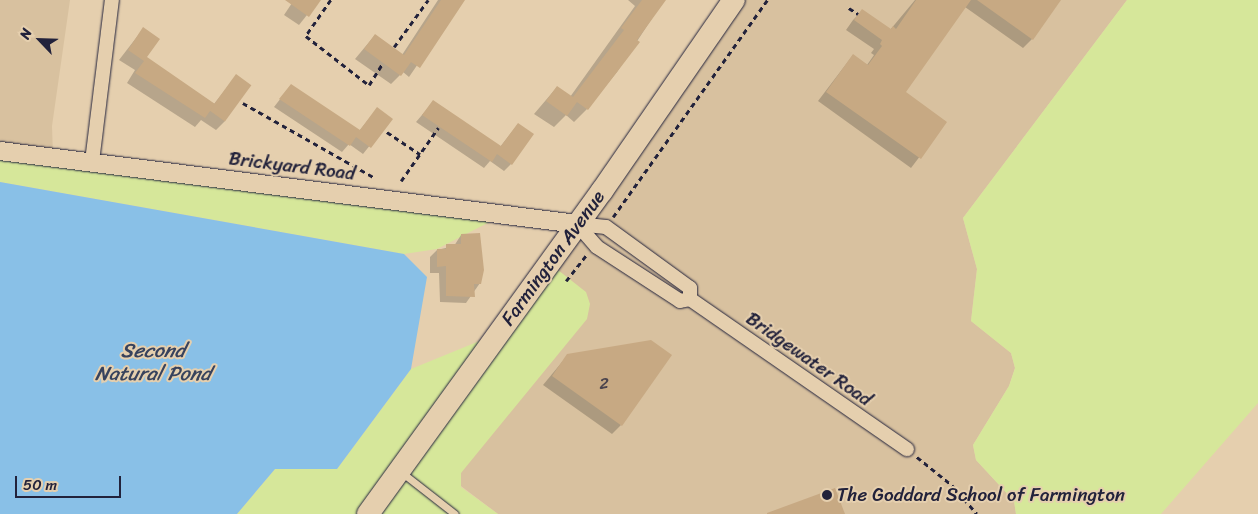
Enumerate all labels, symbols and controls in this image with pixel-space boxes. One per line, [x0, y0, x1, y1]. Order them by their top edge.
north arrow [15, 15, 65, 65]
text: N [12, 24, 39, 43]
street label: Brickyard Road [227, 147, 357, 185]
street label: Farmington Avenue [496, 186, 610, 330]
street label: Bridgewater Road [742, 307, 876, 411]
water label: Second Natural Pond [95, 339, 211, 386]
house number: 2 [599, 374, 609, 394]
scale bar [18, 466, 124, 498]
text: 50 m [23, 472, 57, 498]
place label: The Goddard School of Farmington [837, 484, 1126, 506]
marker: The Goddard School of Farmington [821, 489, 833, 501]

